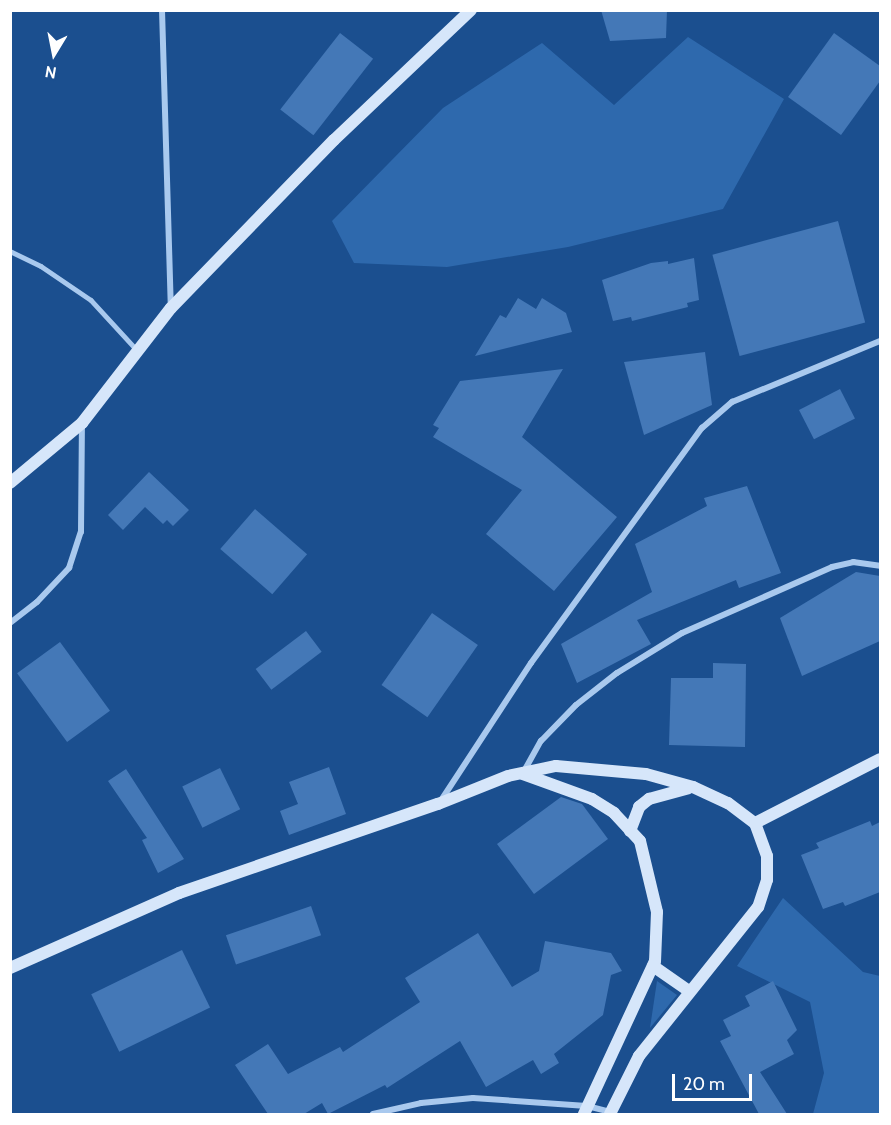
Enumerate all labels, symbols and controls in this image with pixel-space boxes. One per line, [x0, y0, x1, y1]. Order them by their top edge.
north arrow [24, 24, 84, 84]
text: N [44, 62, 58, 83]
scale bar [675, 1062, 754, 1100]
text: 20 m [683, 1073, 725, 1095]

